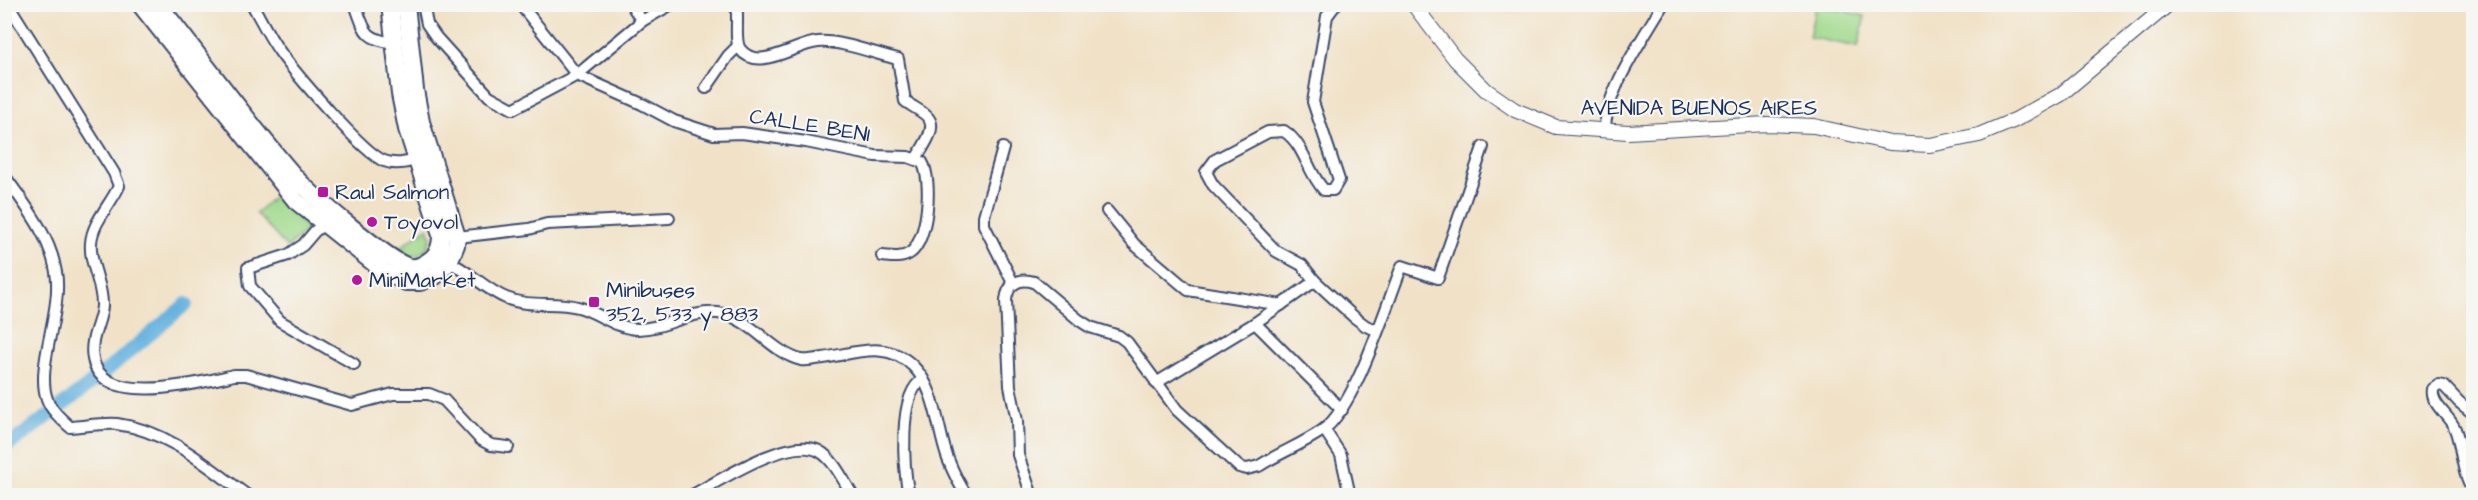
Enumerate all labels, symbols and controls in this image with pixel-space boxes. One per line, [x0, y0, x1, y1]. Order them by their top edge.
street label: AVENIDA BUENOS AIRES [1581, 94, 1817, 123]
street label: CALLE BENI [747, 102, 872, 149]
place label: Raul Salmon [335, 178, 449, 207]
marker: Raul Salmon [316, 185, 330, 199]
place label: Toyovol [384, 208, 458, 239]
marker: Toyovol [365, 215, 379, 229]
place label: MiniMarket [369, 266, 476, 295]
marker: MiniMarket [350, 273, 364, 287]
place label: Minibuses 352, 533 y 883 [606, 276, 759, 331]
marker: Minibuses 352, 533 y 883 [587, 295, 601, 309]

